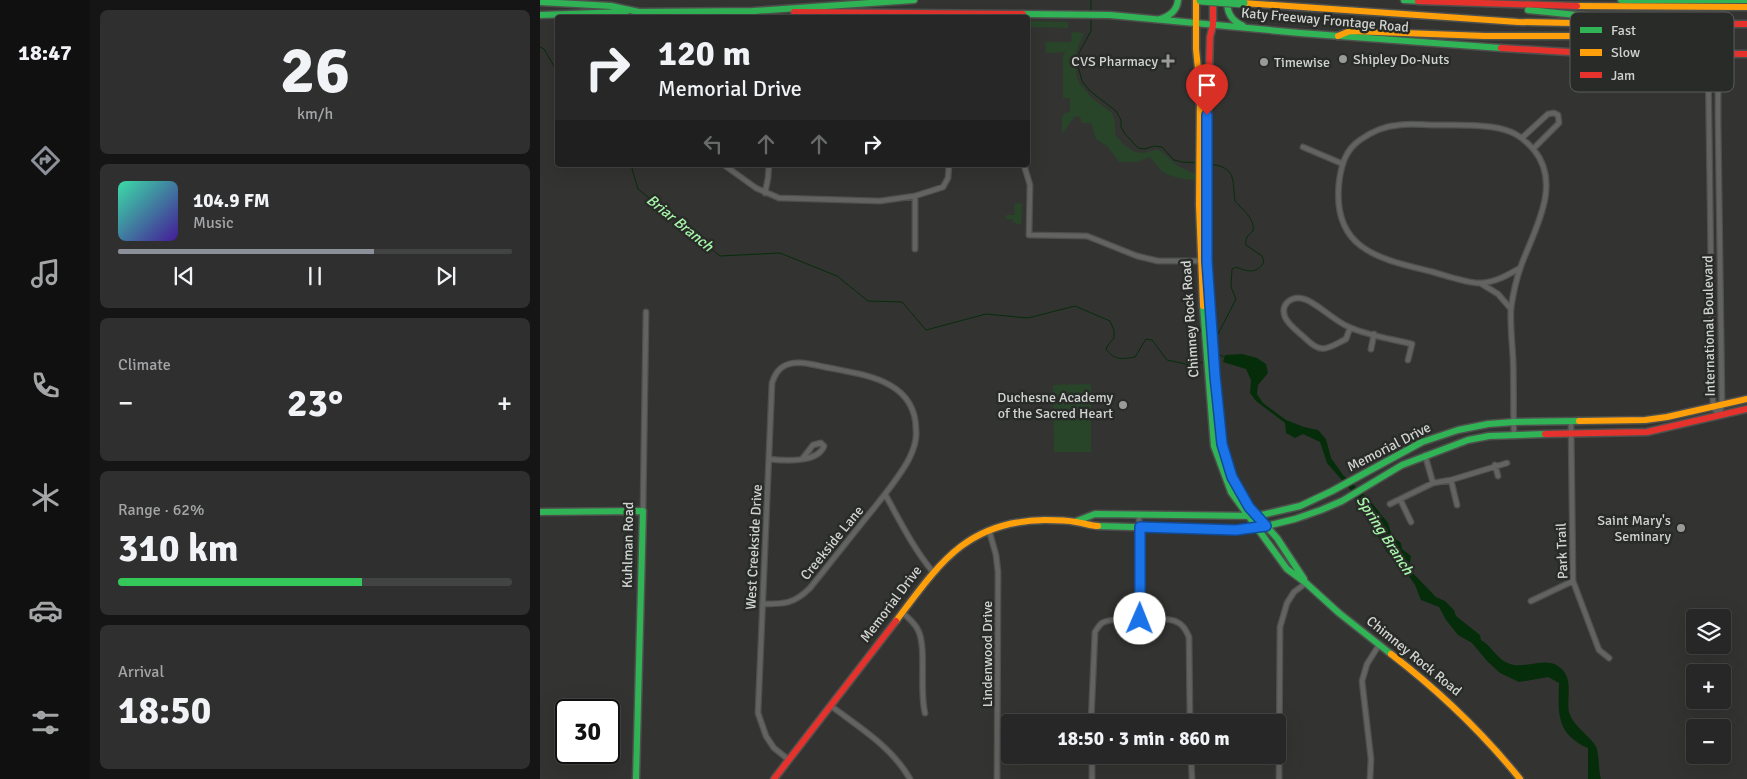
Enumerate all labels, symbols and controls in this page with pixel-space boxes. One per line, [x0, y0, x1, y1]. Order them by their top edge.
street label: Katy Freeway Frontage Road [1240, 4, 1410, 36]
legend [1570, 12, 1734, 92]
text: Fast [1611, 22, 1636, 39]
text: 26 [280, 31, 350, 111]
text: 120 m [658, 32, 751, 75]
icon: right [575, 35, 640, 100]
text: 18:47 [18, 39, 72, 66]
text: Slow [1611, 44, 1640, 61]
place label: Shipley Do-Nuts [1353, 51, 1450, 68]
place label: CVS Pharmacy [1071, 53, 1158, 70]
marker: Shipley Do-Nuts [1337, 53, 1349, 65]
place label: Timewise [1274, 54, 1330, 71]
marker: CVS Pharmacy [1162, 55, 1174, 67]
marker: Timewise [1258, 56, 1270, 68]
pin [1186, 64, 1228, 115]
text: Jam [1611, 67, 1635, 84]
icon: arrive [1193, 71, 1221, 99]
text: Memorial Drive [658, 75, 802, 102]
text: km/h [297, 104, 333, 124]
icon: left [699, 130, 727, 158]
icon: ahead [752, 130, 780, 158]
icon: ahead [805, 130, 833, 158]
icon: right [858, 130, 886, 158]
icon: directions [28, 143, 63, 178]
text: 104.9 FM [193, 189, 270, 213]
water label: Briar Branch [643, 191, 718, 256]
text: Music [193, 213, 234, 233]
street label: International Boulevard [1699, 255, 1719, 397]
icon: music [28, 256, 63, 291]
street label: Chimney Rock Road [1177, 260, 1203, 378]
icon: previous [170, 262, 198, 290]
icon: pause [301, 262, 329, 290]
icon: next [432, 262, 460, 290]
text: Climate [118, 355, 171, 375]
icon: phone [28, 368, 63, 403]
text: 23° [287, 380, 343, 427]
text: − [118, 386, 133, 420]
text: + [497, 386, 512, 420]
place label: Duchesne Academy of the Sacred Heart [997, 389, 1113, 422]
marker: Duchesne Academy of the Sacred Heart [1117, 399, 1129, 411]
street label: Memorial Drive [1344, 419, 1434, 475]
icon: climate [28, 480, 63, 515]
street label: West Creekside Drive [742, 484, 766, 610]
water label: Spring Branch [1353, 492, 1418, 579]
text: Range · 62% [118, 500, 204, 520]
street label: Kuhlman Road [619, 502, 637, 588]
street label: Creekside Lane [797, 502, 867, 584]
place label: Saint Mary's Seminary [1597, 512, 1671, 545]
marker: Saint Mary's Seminary [1675, 522, 1687, 534]
street label: Park Trail [1553, 523, 1571, 579]
text: 310 km [118, 525, 239, 572]
street label: Memorial Drive [857, 562, 925, 646]
position arrow [1113, 592, 1165, 644]
icon: car [28, 593, 63, 628]
street label: Lindenwood Drive [979, 601, 996, 707]
map controls [1686, 609, 1731, 764]
button: layers [1686, 609, 1731, 654]
street label: Chimney Rock Road [1363, 612, 1465, 700]
text: Arrival [118, 662, 164, 682]
button: + [1686, 664, 1731, 709]
text: 18:50 [118, 687, 211, 734]
speed limit sign: 30 [555, 699, 620, 764]
icon: filters [28, 705, 63, 740]
button: − [1686, 719, 1731, 764]
text: 18:50 · 3 min · 860 m [1057, 727, 1230, 751]

